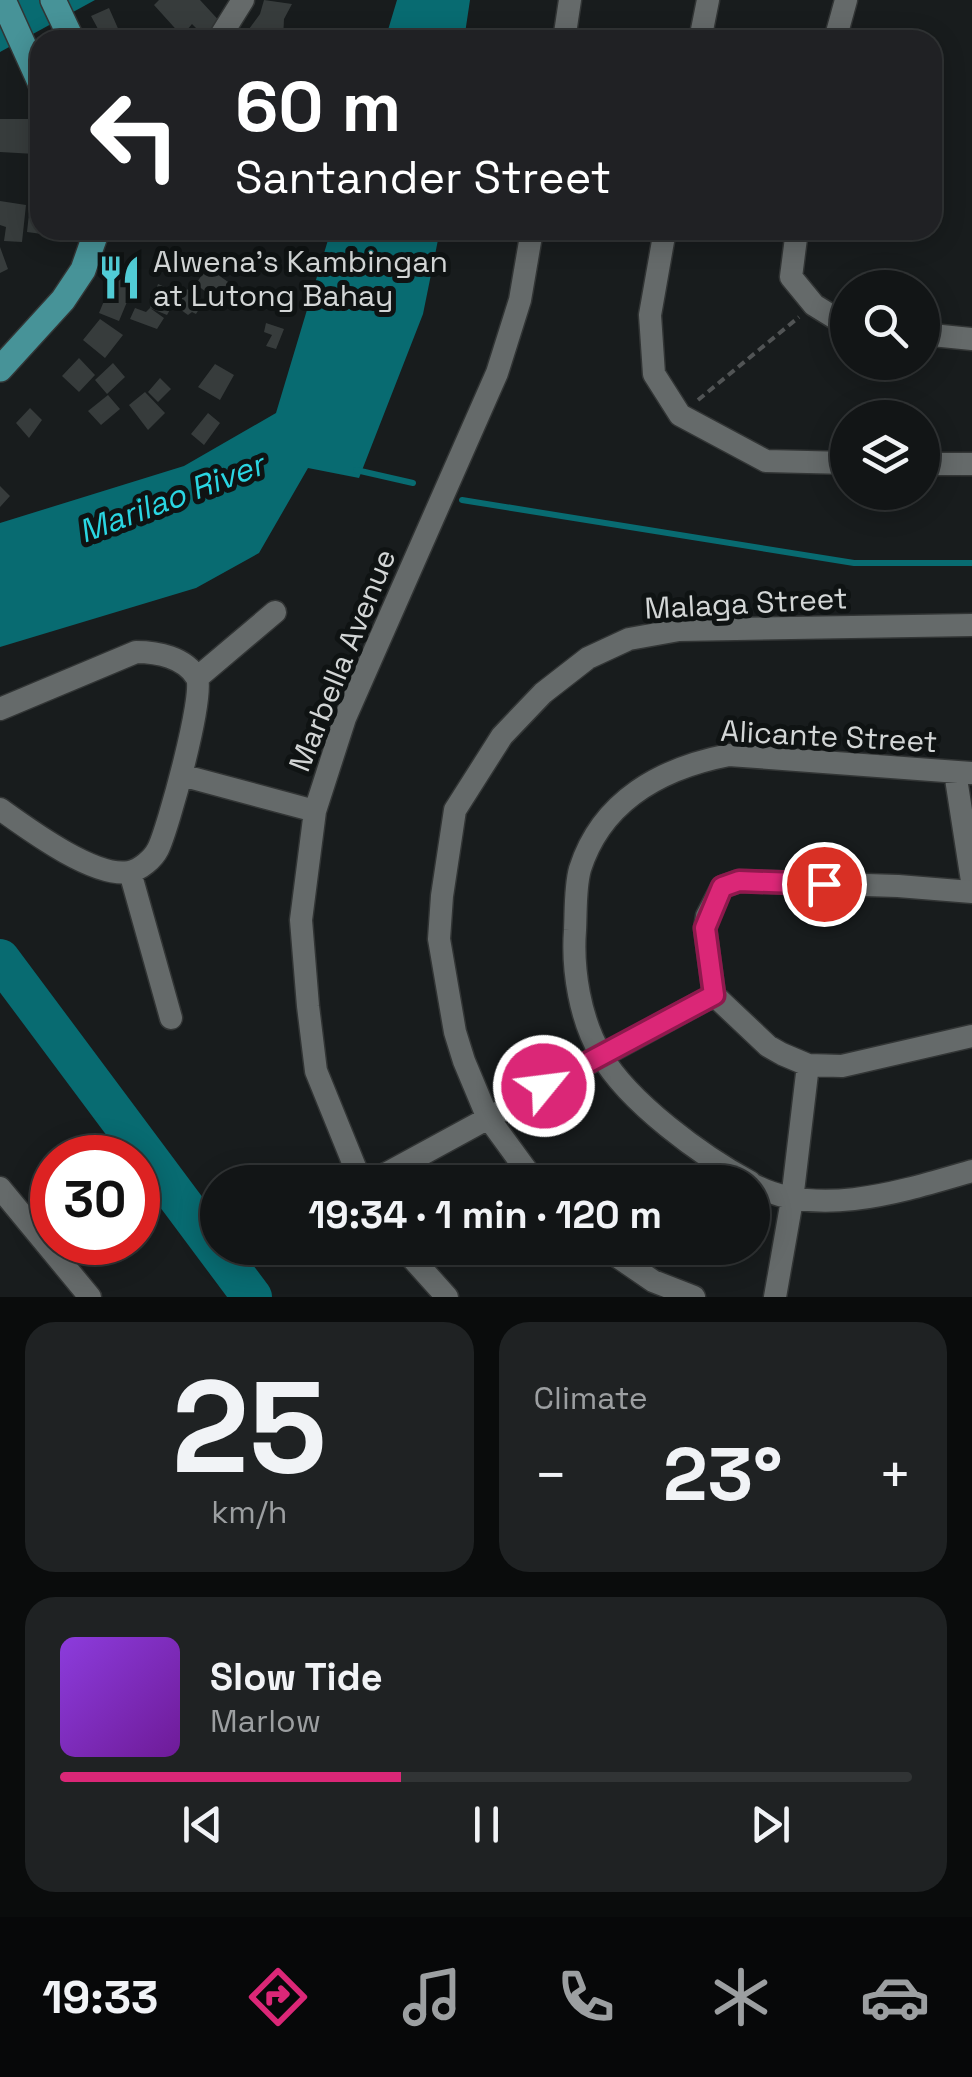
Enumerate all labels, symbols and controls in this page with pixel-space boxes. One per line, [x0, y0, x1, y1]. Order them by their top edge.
text: 60 m [235, 62, 401, 151]
icon: left [70, 70, 200, 200]
text: Santander Street [235, 149, 611, 206]
place label: Alwena's Kambingan at Lutong Bahay [153, 242, 448, 315]
restaurant icon: Alwena's Kambingan at Lutong Bahay [96, 254, 144, 302]
map controls [830, 270, 940, 510]
button: search [830, 270, 940, 380]
button: layers [830, 400, 940, 510]
water label: Marilao River [73, 443, 272, 552]
street label: Marbella Avenue [280, 543, 404, 777]
street label: Malaga Street [643, 578, 849, 628]
street label: Alicante Street [720, 711, 938, 761]
pin [782, 842, 867, 927]
icon: arrive [797, 857, 852, 912]
position arrow [492, 1034, 596, 1138]
speed limit sign: 30 [30, 1135, 160, 1265]
text: 19:34 · 1 min · 120 m [308, 1191, 662, 1239]
text: 25 [172, 1344, 327, 1510]
text: Climate [534, 1378, 648, 1418]
text: 23° [663, 1426, 783, 1522]
text: − [534, 1440, 568, 1510]
text: + [878, 1440, 912, 1510]
text: km/h [211, 1492, 287, 1532]
text: Slow Tide [210, 1653, 383, 1701]
text: Marlow [210, 1701, 321, 1741]
icon: previous [175, 1797, 230, 1852]
icon: pause [459, 1797, 514, 1852]
icon: next [743, 1797, 798, 1852]
icon: directions [243, 1962, 313, 2032]
icon: music [397, 1962, 467, 2032]
icon: phone [551, 1962, 621, 2032]
icon: climate [706, 1962, 776, 2032]
icon: car [860, 1962, 930, 2032]
text: 19:33 [42, 1969, 158, 2026]

